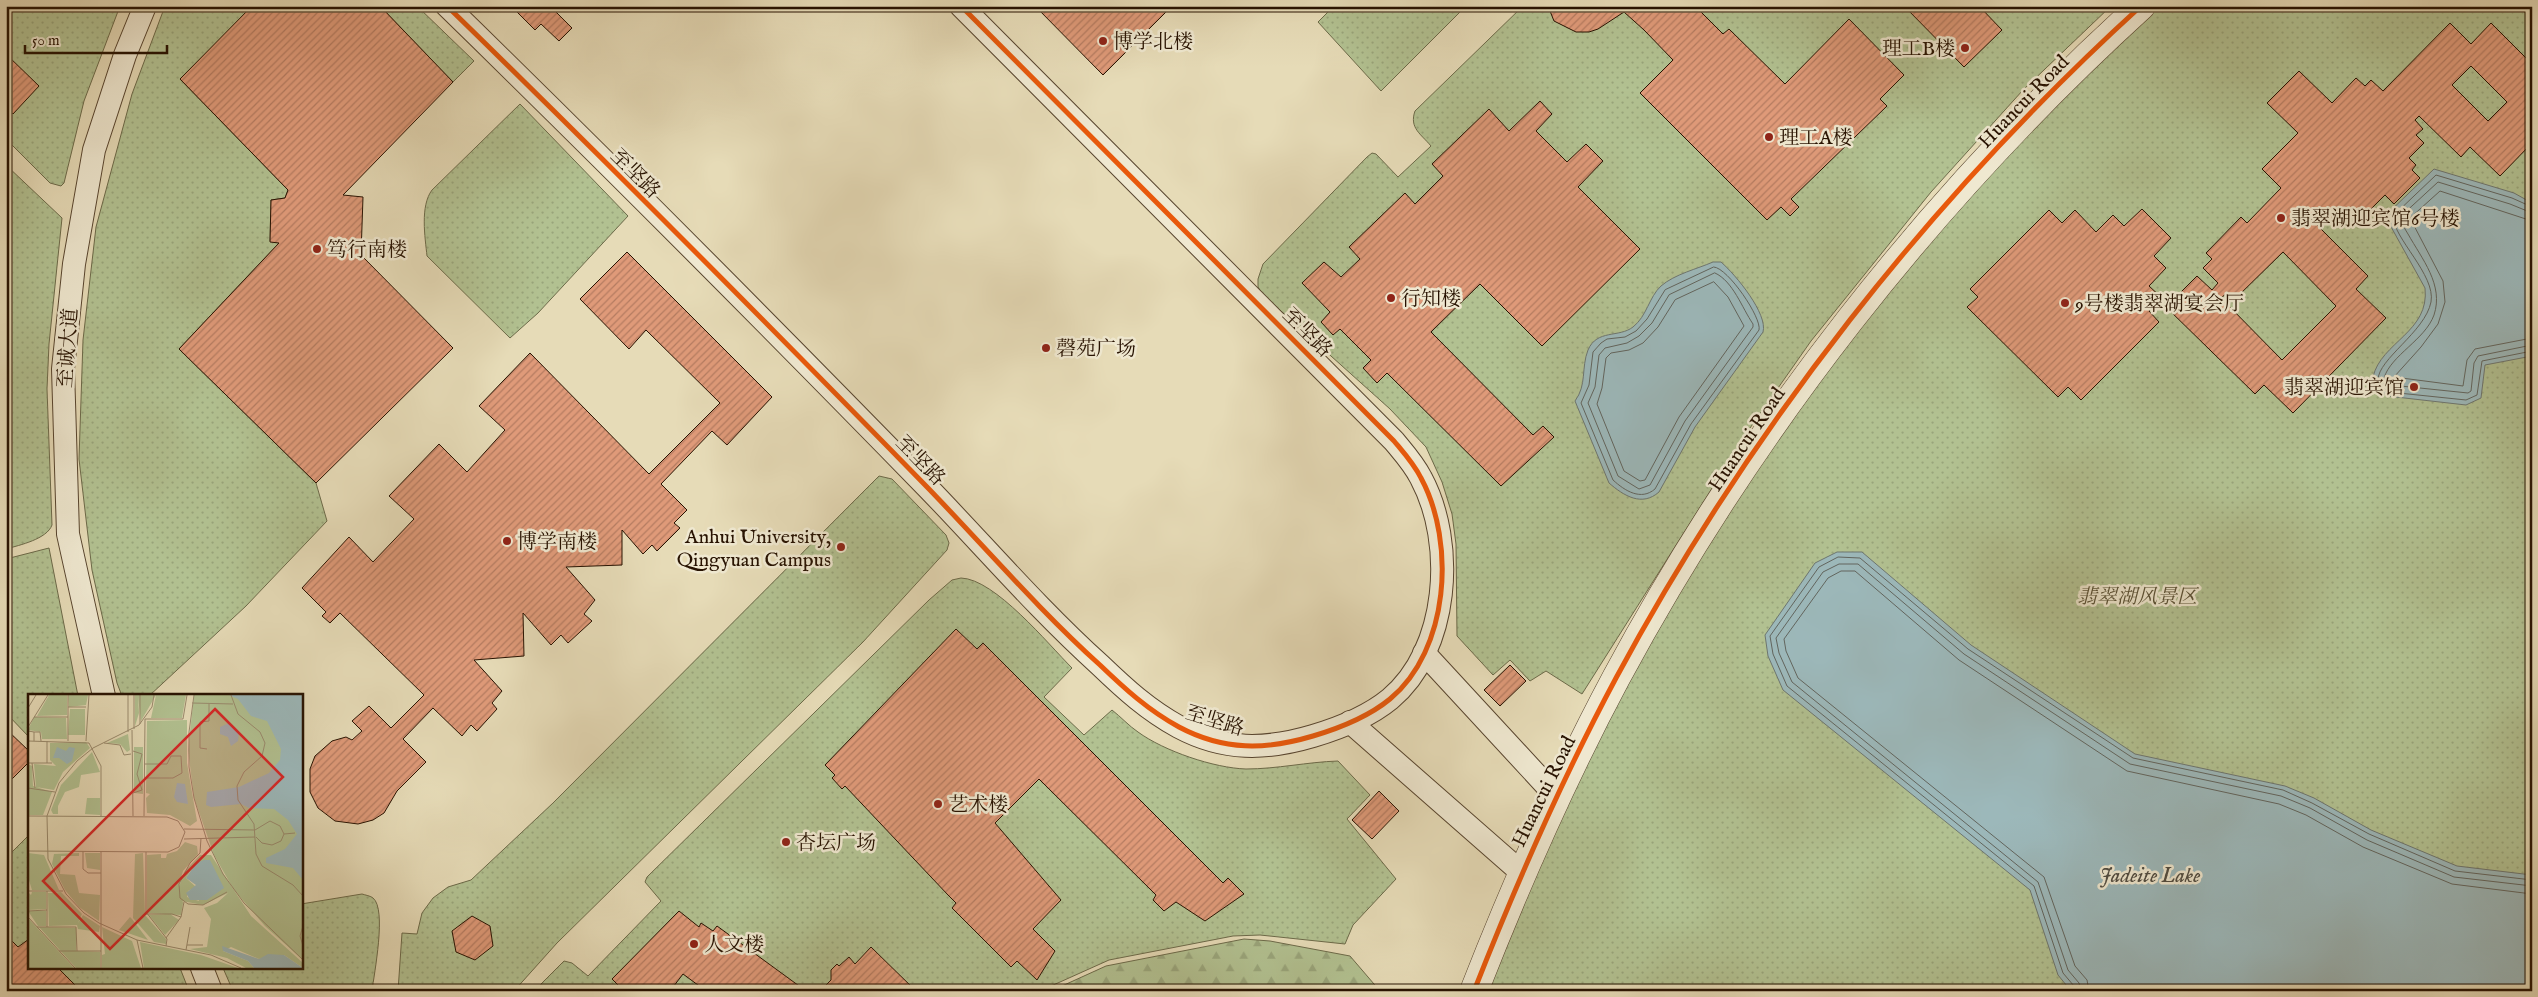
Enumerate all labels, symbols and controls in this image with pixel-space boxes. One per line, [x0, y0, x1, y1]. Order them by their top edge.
scale bar [25, 22, 168, 54]
place label: 博学北楼 [1113, 30, 1193, 55]
text: 50 m [32, 31, 60, 50]
marker: 博学北楼 [1097, 35, 1109, 47]
place label: 理工B楼 [1882, 37, 1955, 62]
marker: 理工B楼 [1959, 42, 1971, 54]
street label: Huancui Road [1973, 50, 2075, 154]
place label: 理工A楼 [1779, 126, 1853, 151]
marker: 理工A楼 [1763, 131, 1775, 143]
street label: 至坚路 [605, 144, 665, 204]
place label: 翡翠湖迎宾馆6号楼 [2291, 207, 2459, 232]
marker: 翡翠湖迎宾馆6号楼 [2275, 212, 2287, 224]
place label: 笃行南楼 [327, 238, 407, 263]
marker: 笃行南楼 [311, 243, 323, 255]
place label: 行知楼 [1401, 287, 1461, 312]
marker: 行知楼 [1385, 292, 1397, 304]
place label: 9号楼翡翠湖宴会厅 [2074, 292, 2244, 317]
marker: 9号楼翡翠湖宴会厅 [2059, 297, 2071, 309]
street label: 至坚路 [1277, 303, 1337, 363]
street label: 至诚大道 [53, 307, 84, 389]
place label: 磬苑广场 [1056, 337, 1136, 362]
marker: 磬苑广场 [1040, 342, 1052, 354]
place label: 翡翠湖迎宾馆 [2284, 376, 2404, 401]
marker: 翡翠湖迎宾馆 [2408, 381, 2420, 393]
street label: Huancui Road [1703, 383, 1791, 497]
street label: 至坚路 [890, 431, 950, 491]
place label: Anhui University, Qingyuan Campus [677, 525, 831, 573]
place label: 博学南楼 [517, 530, 597, 555]
marker: 博学南楼 [501, 535, 513, 547]
marker: Anhui University, Qingyuan Campus [835, 541, 847, 553]
park label: 翡翠湖风景区 [2077, 585, 2200, 610]
inset map [28, 694, 302, 970]
street label: 至坚路 [1182, 701, 1247, 742]
street label: Huancui Road [1507, 732, 1582, 851]
place label: 艺术楼 [948, 793, 1008, 818]
marker: 艺术楼 [932, 798, 944, 810]
place label: 杏坛广场 [796, 831, 876, 856]
marker: 杏坛广场 [780, 836, 792, 848]
water label: Jadeite Lake [2100, 863, 2200, 890]
place label: 人文楼 [704, 933, 764, 958]
marker: 人文楼 [688, 938, 700, 950]

